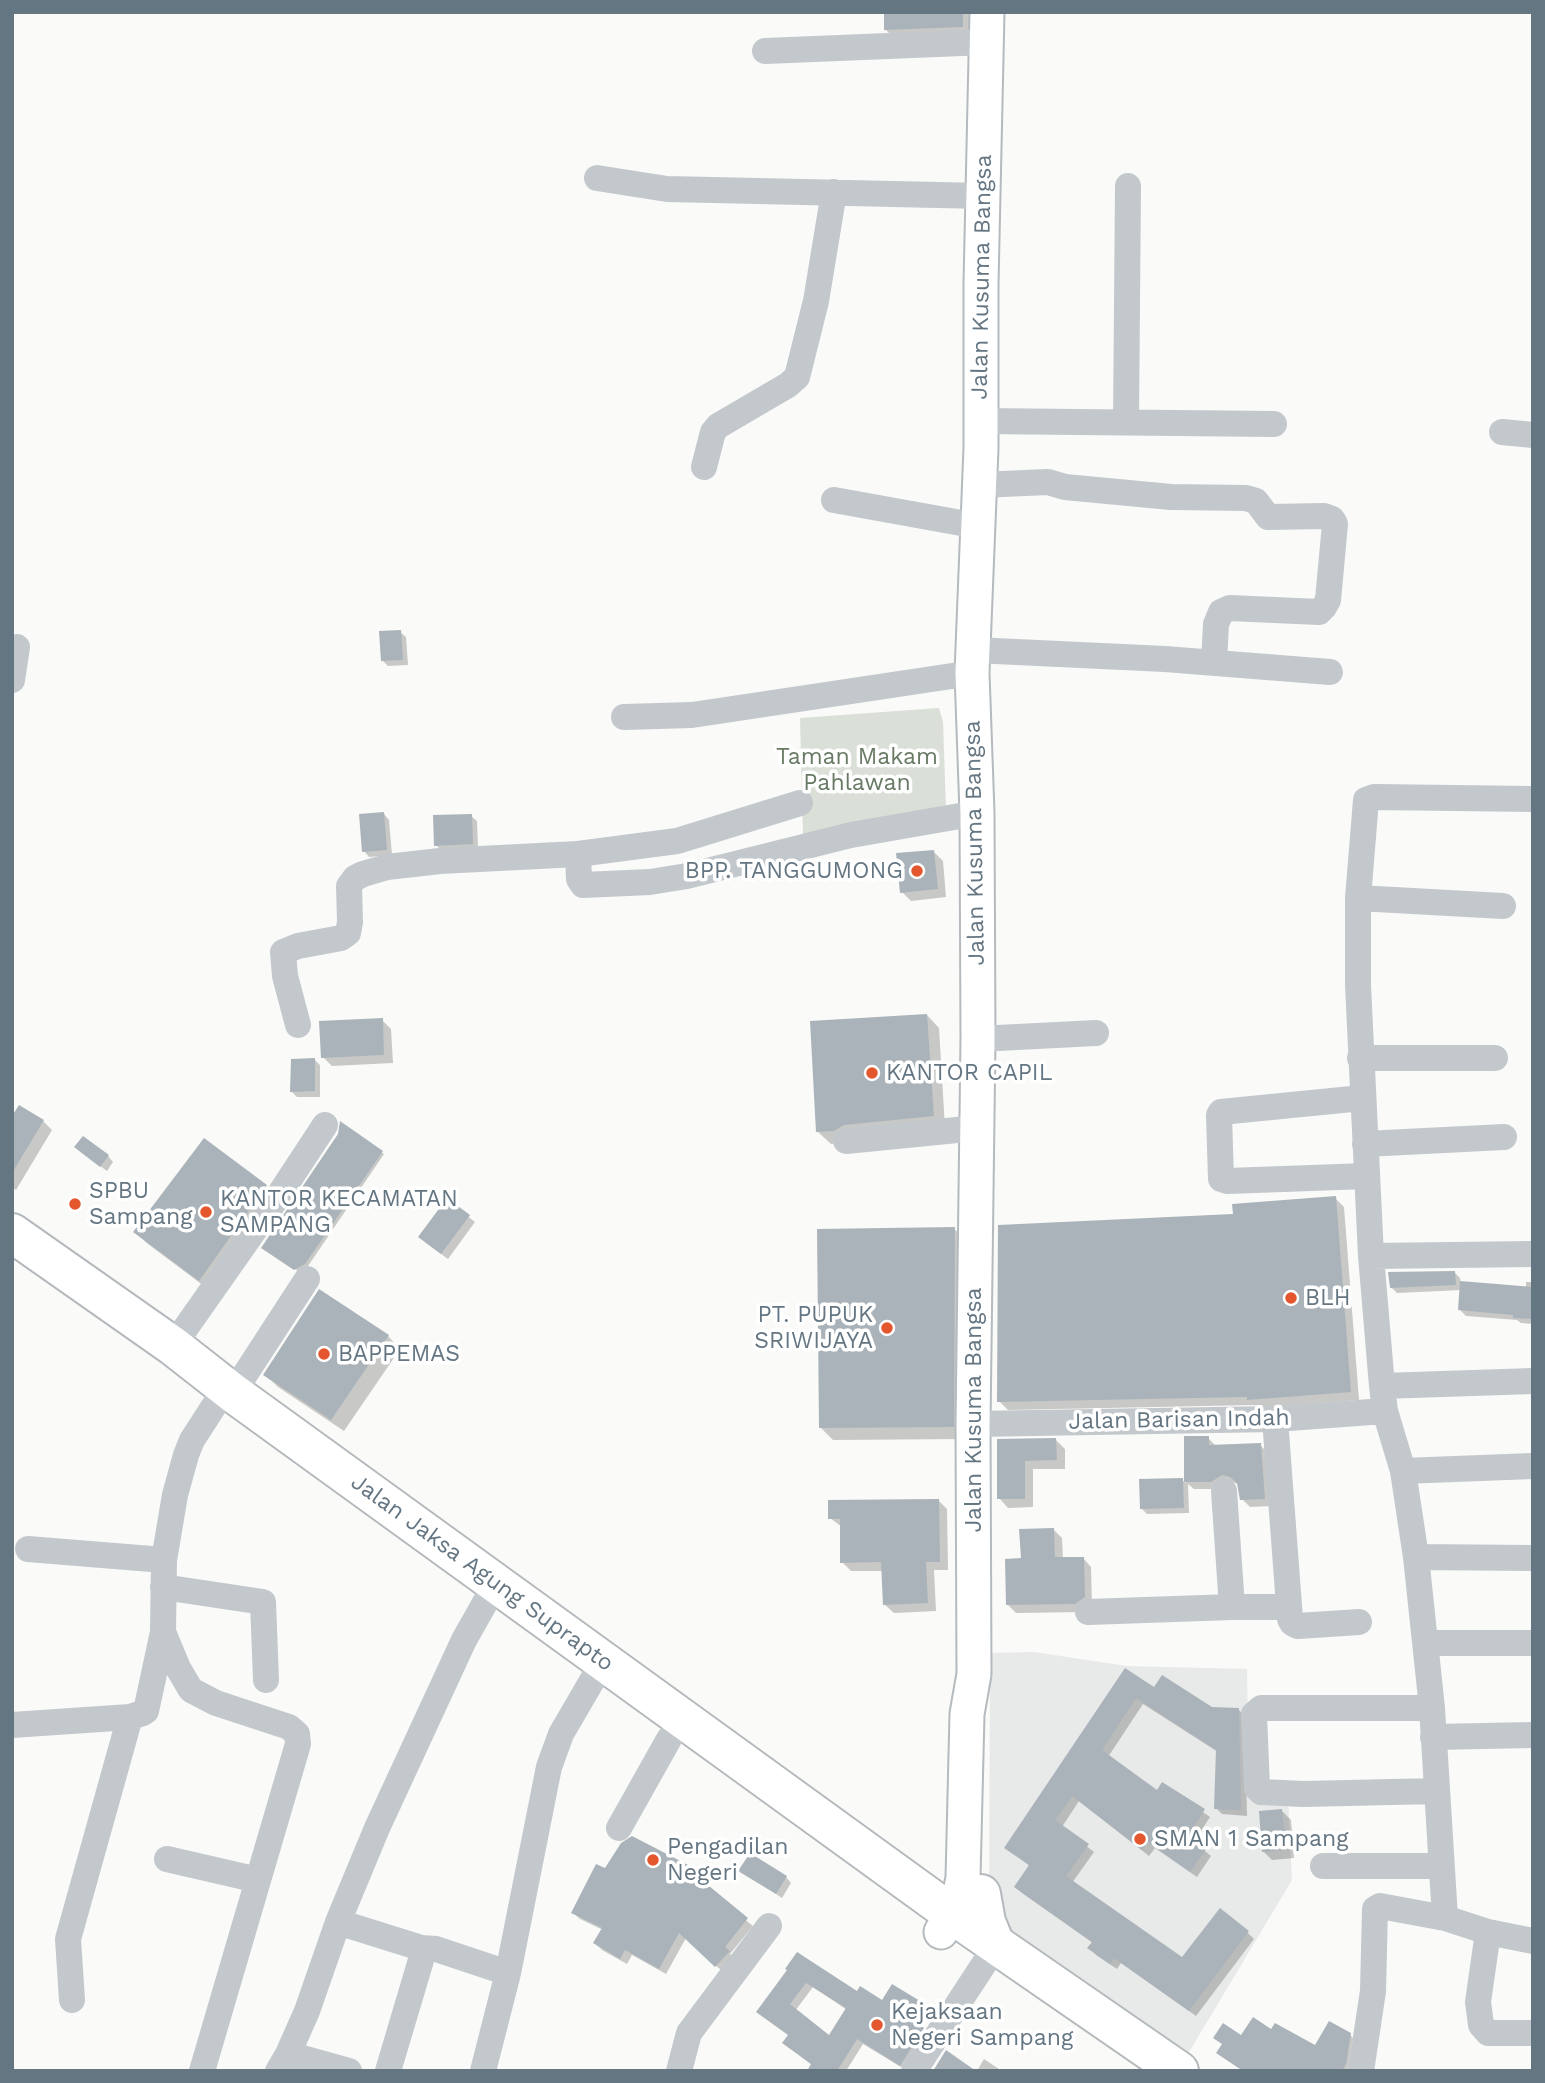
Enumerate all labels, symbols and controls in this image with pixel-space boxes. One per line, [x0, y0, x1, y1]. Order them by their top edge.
street label: Jalan Kusuma Bangsa [966, 154, 998, 400]
street label: Jalan Kusuma Bangsa [959, 720, 991, 966]
park label: Taman Makam Pahlawan [776, 743, 938, 797]
place label: BPP. TANGGUMONG [685, 857, 903, 885]
marker: BPP. TANGGUMONG [909, 863, 925, 879]
place label: KANTOR CAPIL [886, 1059, 1052, 1087]
marker: KANTOR CAPIL [864, 1065, 880, 1081]
place label: SPBU Sampang [89, 1177, 192, 1231]
place label: KANTOR KECAMATAN SAMPANG [220, 1185, 458, 1239]
marker: SPBU Sampang [67, 1196, 83, 1212]
marker: KANTOR KECAMATAN SAMPANG [198, 1204, 214, 1220]
place label: BLH [1305, 1284, 1351, 1312]
street label: Jalan Kusuma Bangsa [960, 1287, 988, 1533]
marker: BLH [1283, 1290, 1299, 1306]
place label: PT. PUPUK SRIWIJAYA [754, 1301, 873, 1355]
marker: PT. PUPUK SRIWIJAYA [879, 1320, 895, 1336]
place label: BAPPEMAS [338, 1340, 460, 1368]
marker: BAPPEMAS [316, 1346, 332, 1362]
street label: Jalan Barisan Indah [1068, 1404, 1290, 1436]
street label: Jalan Jaksa Agung Suprapto [345, 1468, 619, 1678]
place label: SMAN 1 Sampang [1154, 1825, 1348, 1853]
marker: SMAN 1 Sampang [1132, 1831, 1148, 1847]
place label: Pengadilan Negeri [667, 1833, 788, 1887]
marker: Pengadilan Negeri [645, 1852, 661, 1868]
place label: Kejaksaan Negeri Sampang [891, 1998, 1073, 2052]
marker: Kejaksaan Negeri Sampang [869, 2017, 885, 2033]

